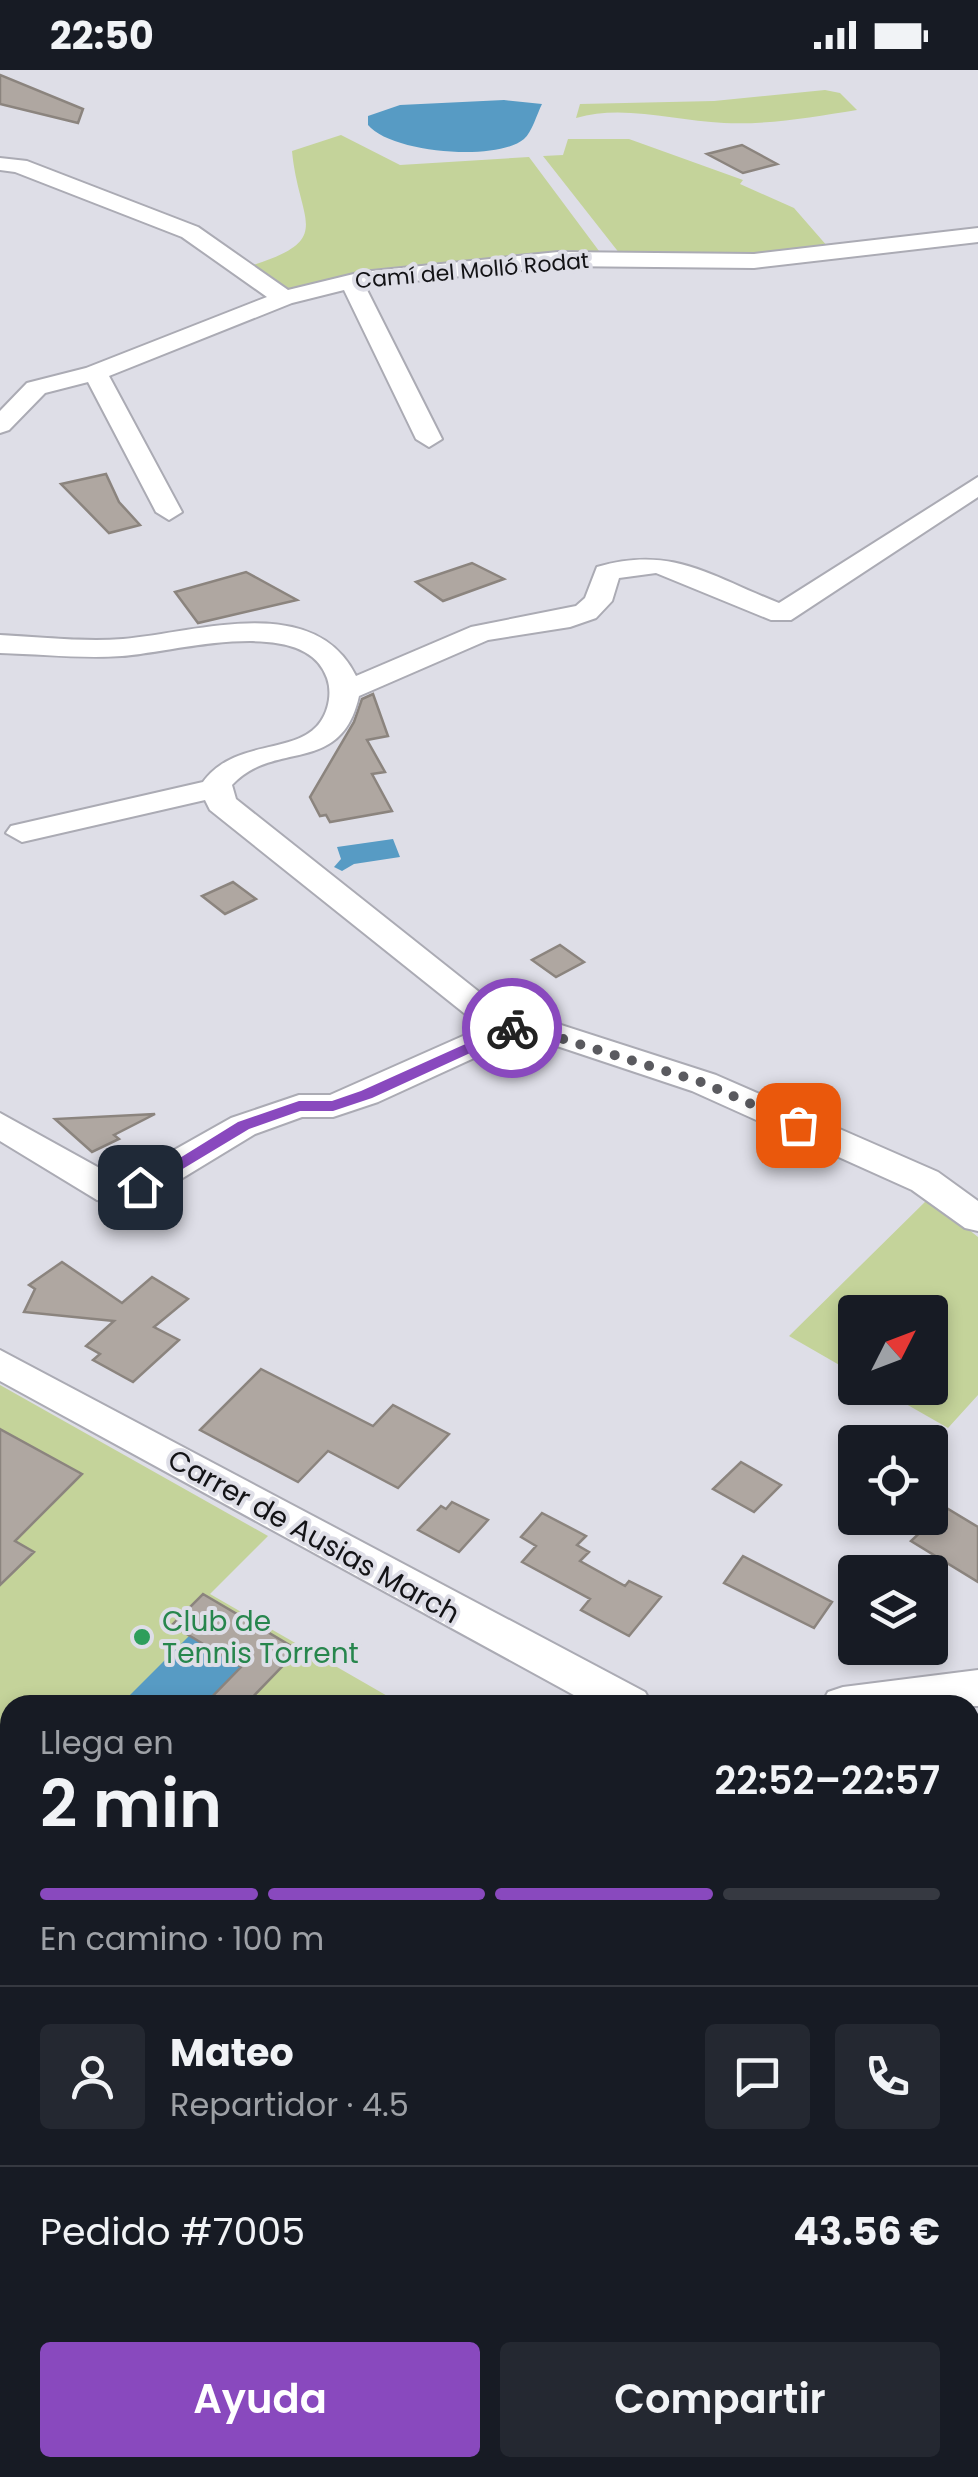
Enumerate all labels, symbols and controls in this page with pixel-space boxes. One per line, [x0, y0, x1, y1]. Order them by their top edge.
text: 22:50 [50, 9, 154, 62]
street label: Camí del Molló Rodat [354, 245, 590, 296]
courier [462, 978, 562, 1078]
icon: bike [485, 1001, 540, 1056]
pin [756, 1083, 841, 1168]
icon: bag [771, 1098, 826, 1153]
pin [98, 1145, 183, 1230]
icon: home [113, 1160, 168, 1215]
north arrow [838, 1295, 948, 1405]
map controls [838, 1295, 948, 1665]
button: locate [838, 1425, 948, 1535]
street label: Carrer de Ausias March [161, 1440, 467, 1633]
button: layers [838, 1555, 948, 1665]
place label: Club de Tennis Torrent [162, 1602, 359, 1673]
marker: Club de Tennis Torrent [131, 1626, 153, 1648]
text: Llega en [40, 1720, 174, 1765]
text: 22:52–22:57 [715, 1754, 940, 1807]
text: 2 min [40, 1759, 222, 1850]
text: En camino · 100 m [40, 1916, 324, 1961]
button: person [40, 2024, 145, 2129]
button: chat [705, 2024, 810, 2129]
button: phone [835, 2024, 940, 2129]
text: Mateo [170, 2026, 294, 2079]
text: Repartidor · 4.5 [170, 2082, 409, 2127]
text: Pedido #7005 [40, 2205, 305, 2258]
text: 43.56 € [793, 2205, 940, 2258]
button: Ayuda [40, 2342, 480, 2457]
button: Compartir [500, 2342, 940, 2457]

